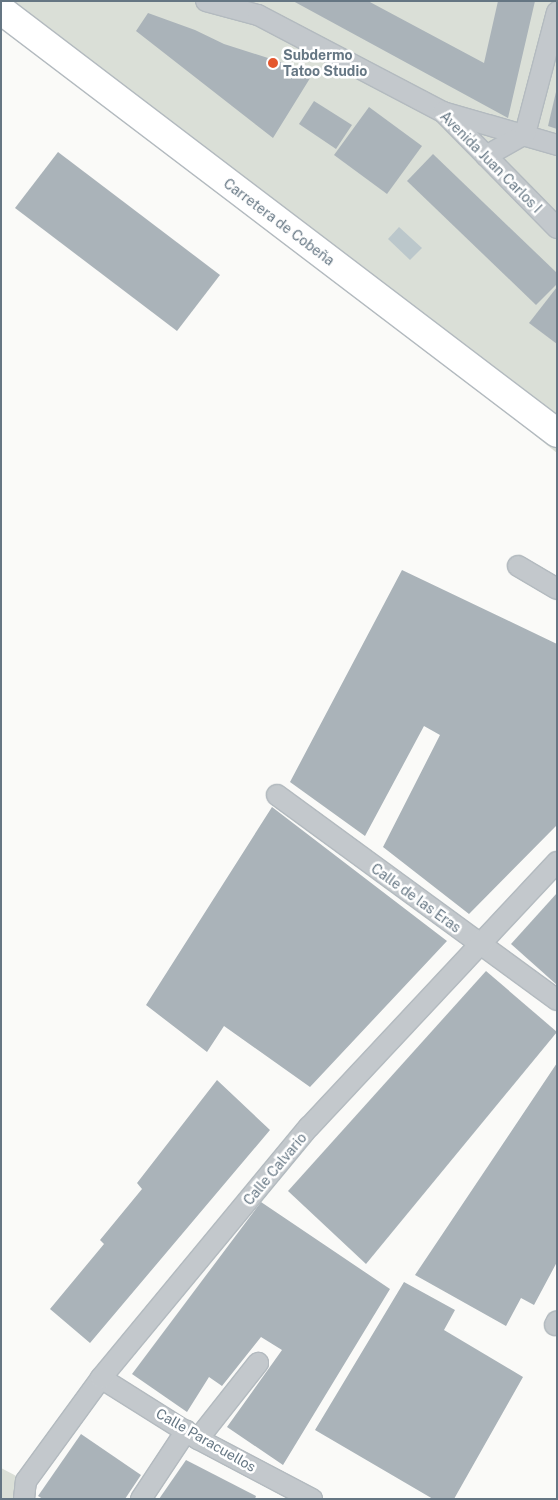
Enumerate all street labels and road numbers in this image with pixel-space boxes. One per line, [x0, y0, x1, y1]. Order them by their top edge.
street label: Avenida Juan Carlos I [437, 108, 545, 216]
street label: Carretera de Cobeña [220, 175, 338, 269]
street label: Calle de las Eras [368, 860, 464, 936]
street label: Calle Calvario [240, 1129, 310, 1209]
street label: Calle Paracuellos [153, 1405, 259, 1475]

